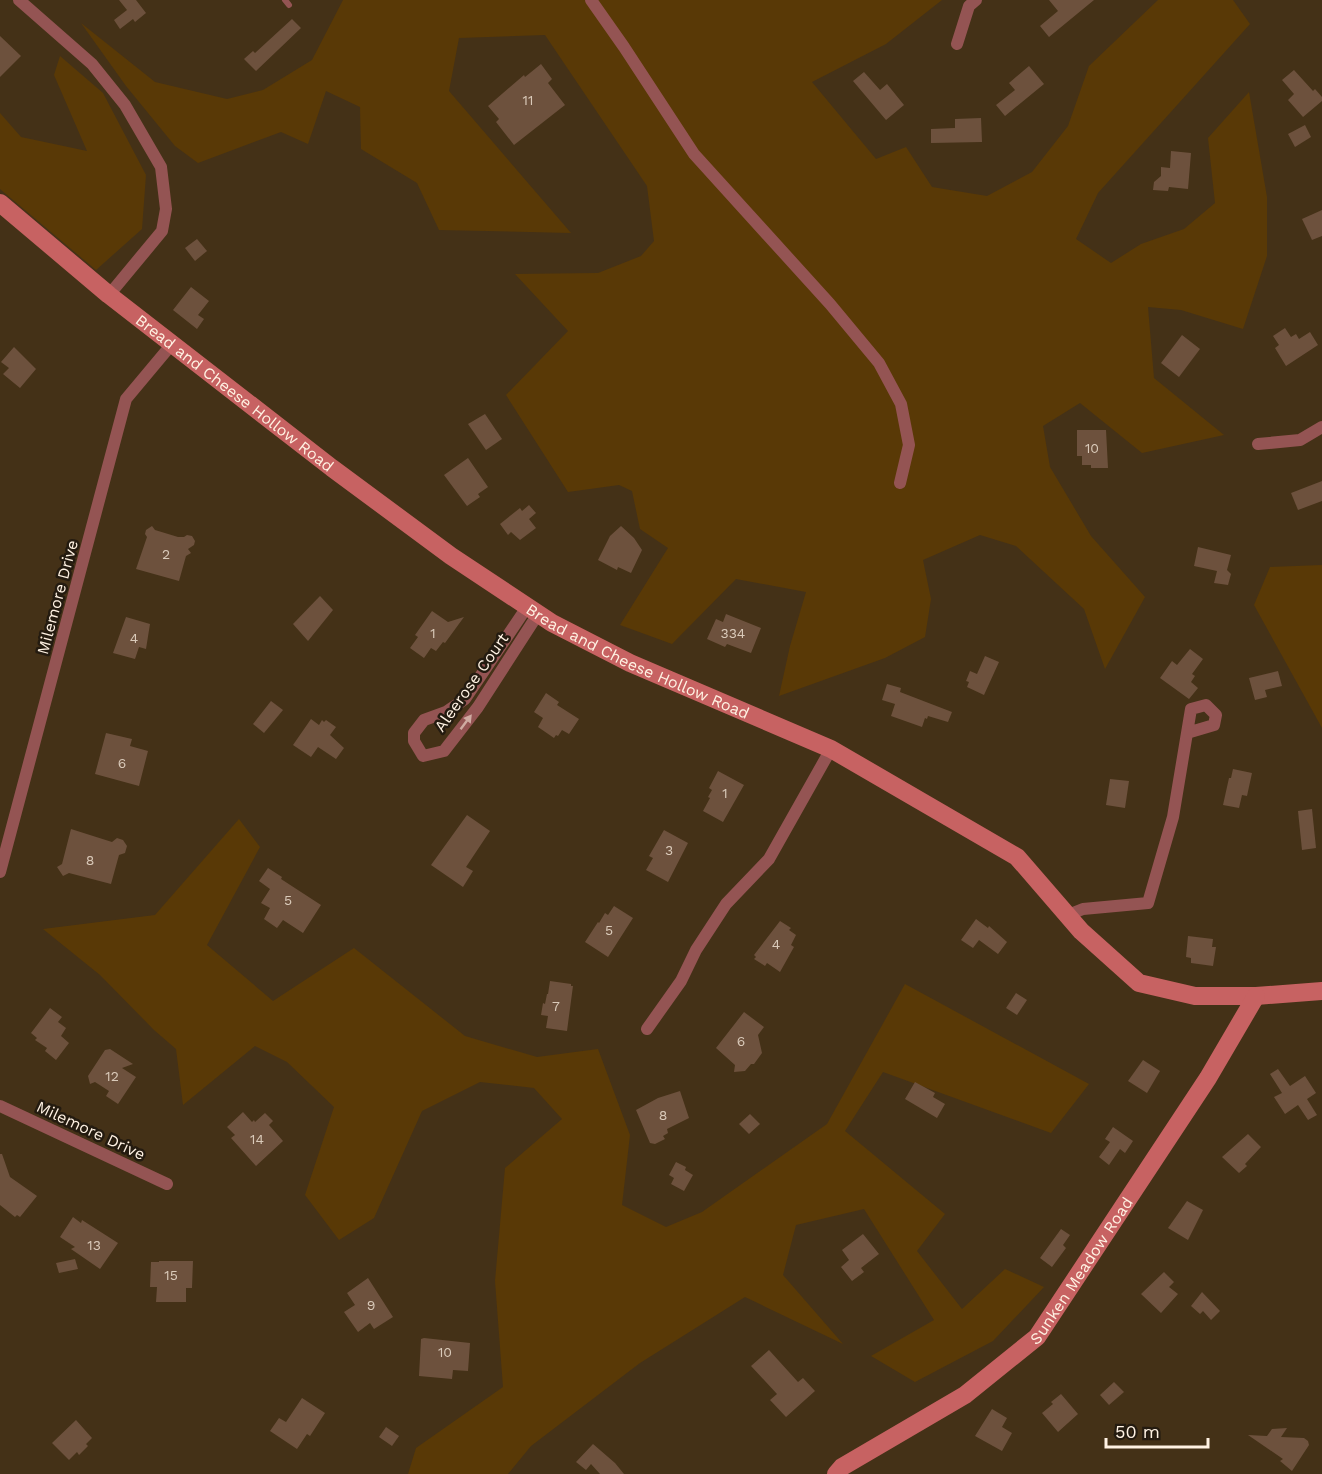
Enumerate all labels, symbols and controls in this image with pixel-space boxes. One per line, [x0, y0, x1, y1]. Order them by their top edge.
house number: 11 [523, 92, 533, 108]
street label: Bread and Cheese Hollow Road [132, 310, 337, 476]
house number: 10 [1085, 440, 1099, 456]
street label: Milemore Drive [33, 538, 82, 656]
house number: 2 [162, 546, 170, 562]
street label: Bread and Cheese Hollow Road [522, 600, 752, 723]
house number: 1 [430, 625, 436, 641]
house number: 334 [721, 625, 745, 641]
street label: Aleerose Court [430, 629, 513, 735]
house number: 4 [130, 630, 138, 646]
one-way arrow [460, 714, 472, 729]
house number: 6 [118, 755, 126, 771]
house number: 1 [722, 785, 728, 801]
house number: 3 [665, 842, 673, 858]
house number: 8 [86, 852, 94, 868]
house number: 5 [284, 892, 292, 908]
house number: 5 [605, 922, 613, 938]
house number: 4 [772, 936, 780, 952]
house number: 7 [552, 998, 560, 1014]
house number: 6 [737, 1033, 745, 1049]
house number: 12 [105, 1068, 119, 1084]
street label: Milemore Drive [33, 1097, 148, 1164]
house number: 8 [659, 1107, 667, 1123]
house number: 14 [250, 1131, 264, 1147]
street label: Sunken Meadow Road [1026, 1194, 1137, 1349]
house number: 13 [87, 1237, 101, 1253]
house number: 15 [164, 1267, 178, 1283]
house number: 9 [367, 1297, 375, 1313]
house number: 10 [438, 1344, 452, 1360]
scale bar [1106, 1411, 1208, 1449]
text: 50 m [1115, 1421, 1160, 1442]

